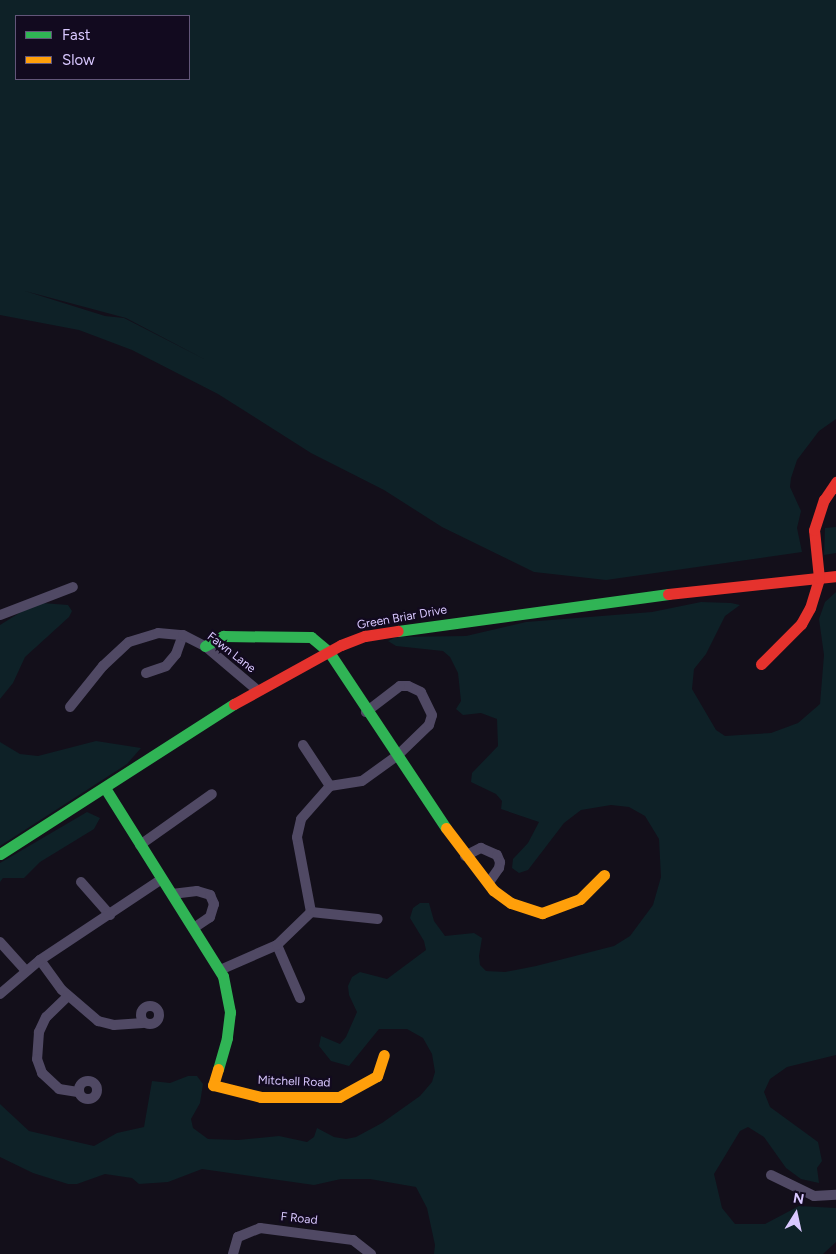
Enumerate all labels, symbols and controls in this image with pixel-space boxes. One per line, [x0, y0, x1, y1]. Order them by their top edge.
legend [15, 15, 190, 80]
text: Fast [62, 26, 90, 44]
text: Slow [62, 51, 95, 69]
street label: Green Briar Drive [356, 603, 448, 633]
street label: Fawn Lane [204, 630, 258, 676]
street label: Mitchell Road [257, 1074, 331, 1090]
north arrow [771, 1189, 821, 1239]
text: N [792, 1189, 805, 1208]
street label: F Road [280, 1210, 318, 1228]

